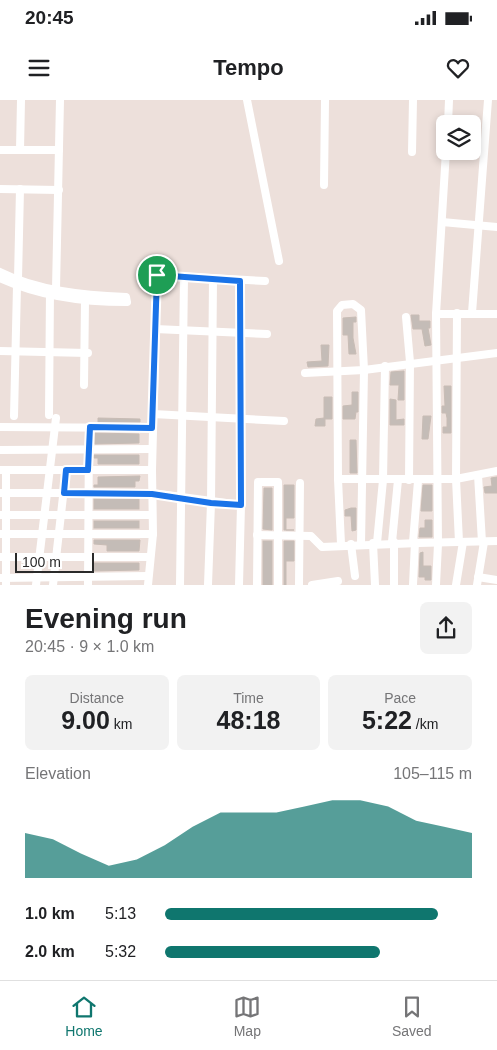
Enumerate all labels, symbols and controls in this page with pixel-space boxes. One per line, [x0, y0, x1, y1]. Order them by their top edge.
text: 20:45 [25, 7, 74, 28]
icon: menu [25, 54, 53, 82]
icon: heart [444, 54, 472, 82]
text: Tempo [213, 55, 284, 80]
map controls [436, 115, 481, 160]
button: layers [436, 115, 481, 160]
pin [136, 254, 178, 296]
icon: arrive [143, 261, 171, 289]
scale bar [15, 550, 94, 573]
text: 100 m [22, 554, 61, 570]
button: share [420, 602, 472, 654]
text: Evening run [25, 603, 187, 634]
text: 20:45 · 9 × 1.0 km [25, 638, 154, 655]
text: Distance [70, 690, 124, 706]
text: Time [233, 690, 264, 706]
text: Pace [384, 690, 416, 706]
text: 9.00 [61, 706, 110, 734]
text: 48:18 [217, 706, 280, 734]
text: 5:22 [362, 706, 412, 734]
text: km [110, 716, 132, 732]
text: /km [412, 716, 438, 732]
text: Elevation [25, 765, 91, 782]
text: 105–115 m [393, 765, 472, 782]
text: 1.0 km [25, 905, 75, 922]
text: 5:13 [105, 905, 136, 922]
text: 2.0 km [25, 943, 75, 960]
text: 5:32 [105, 943, 136, 960]
tab: Home [65, 993, 103, 1039]
tab: Map [233, 993, 261, 1039]
tab: Saved [392, 993, 432, 1039]

